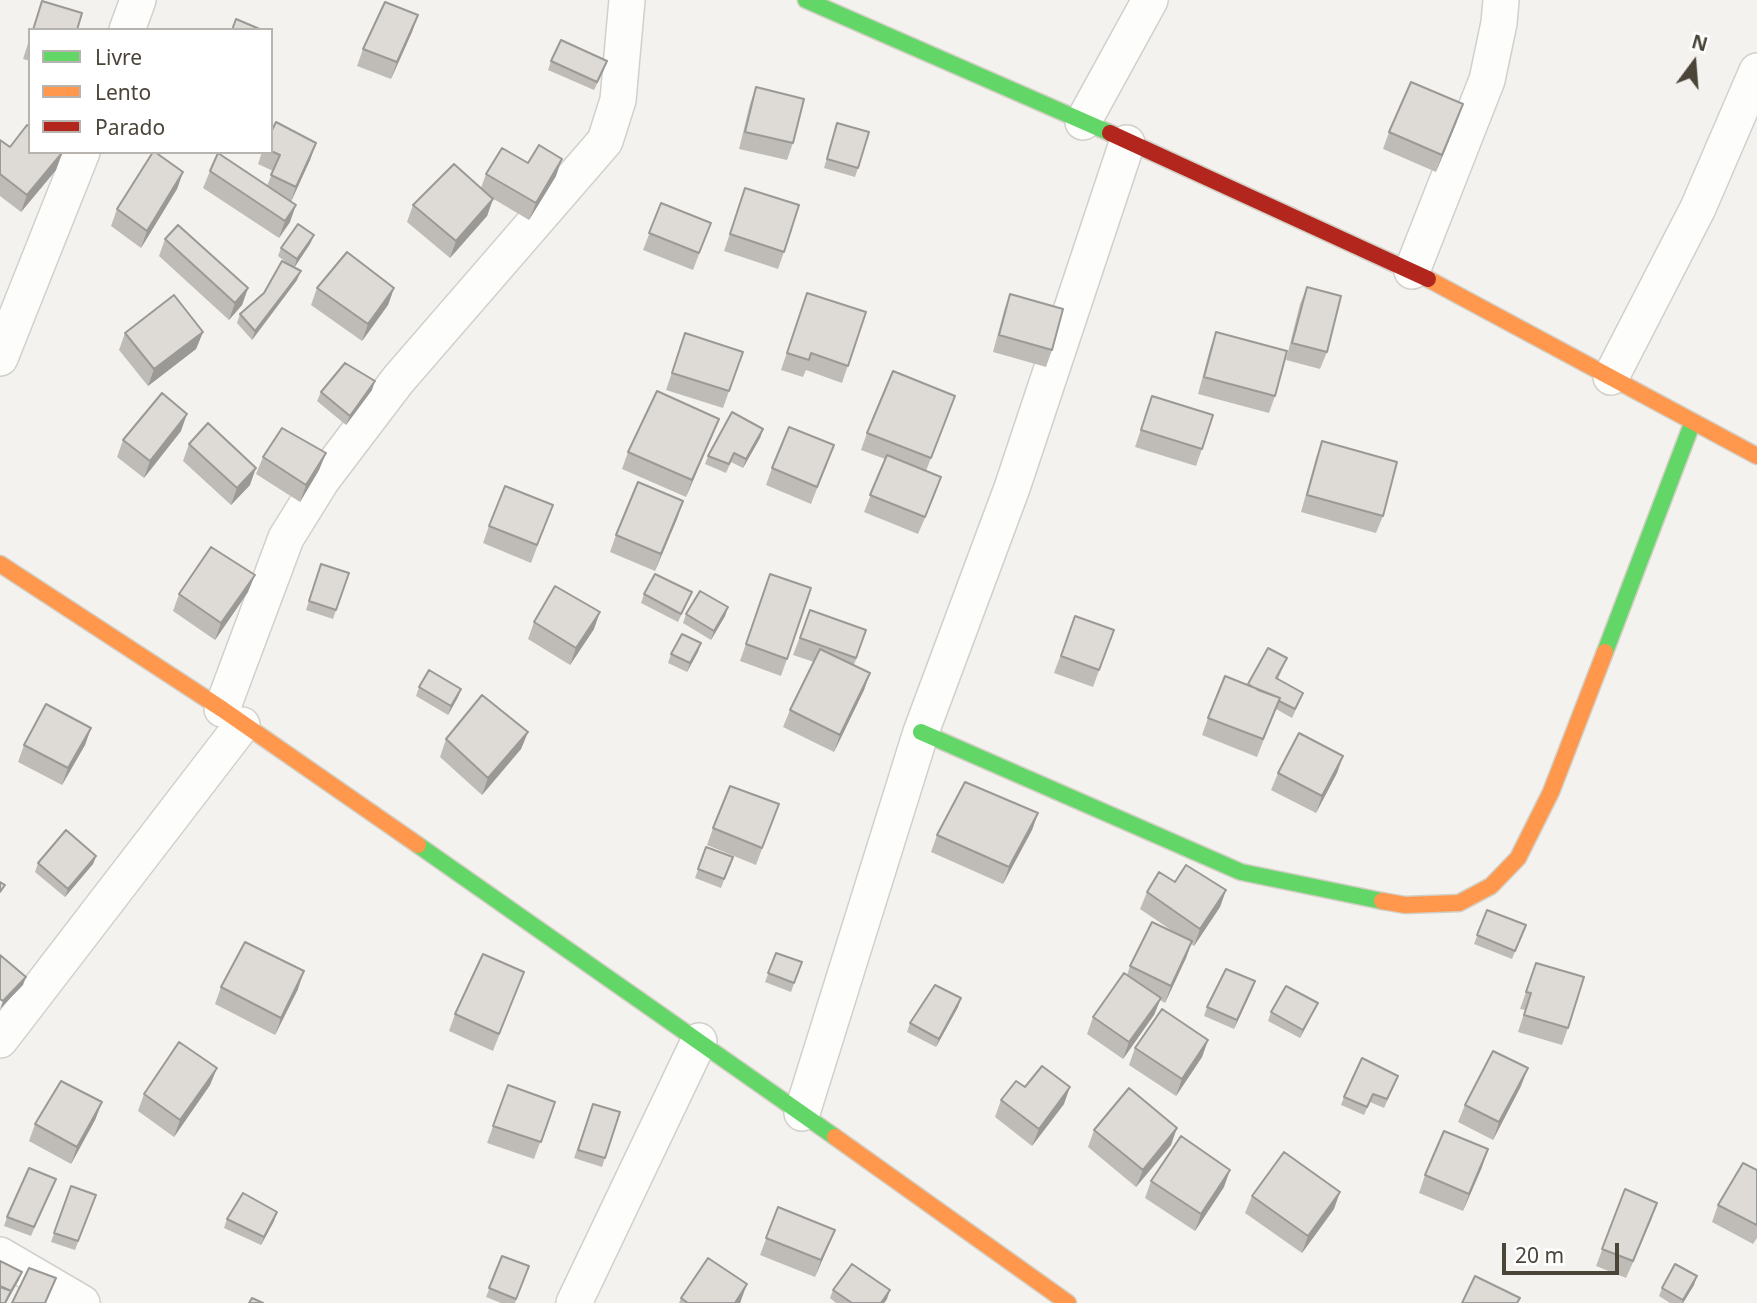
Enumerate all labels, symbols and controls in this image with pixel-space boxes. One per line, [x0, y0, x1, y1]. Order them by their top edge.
legend [28, 28, 273, 154]
north arrow [1659, 28, 1729, 98]
text: N [1689, 28, 1711, 57]
text: Livre [95, 43, 142, 71]
text: Lento [95, 78, 151, 106]
text: Parado [95, 113, 165, 141]
scale bar [1505, 1230, 1622, 1274]
text: 20 m [1515, 1241, 1564, 1269]

